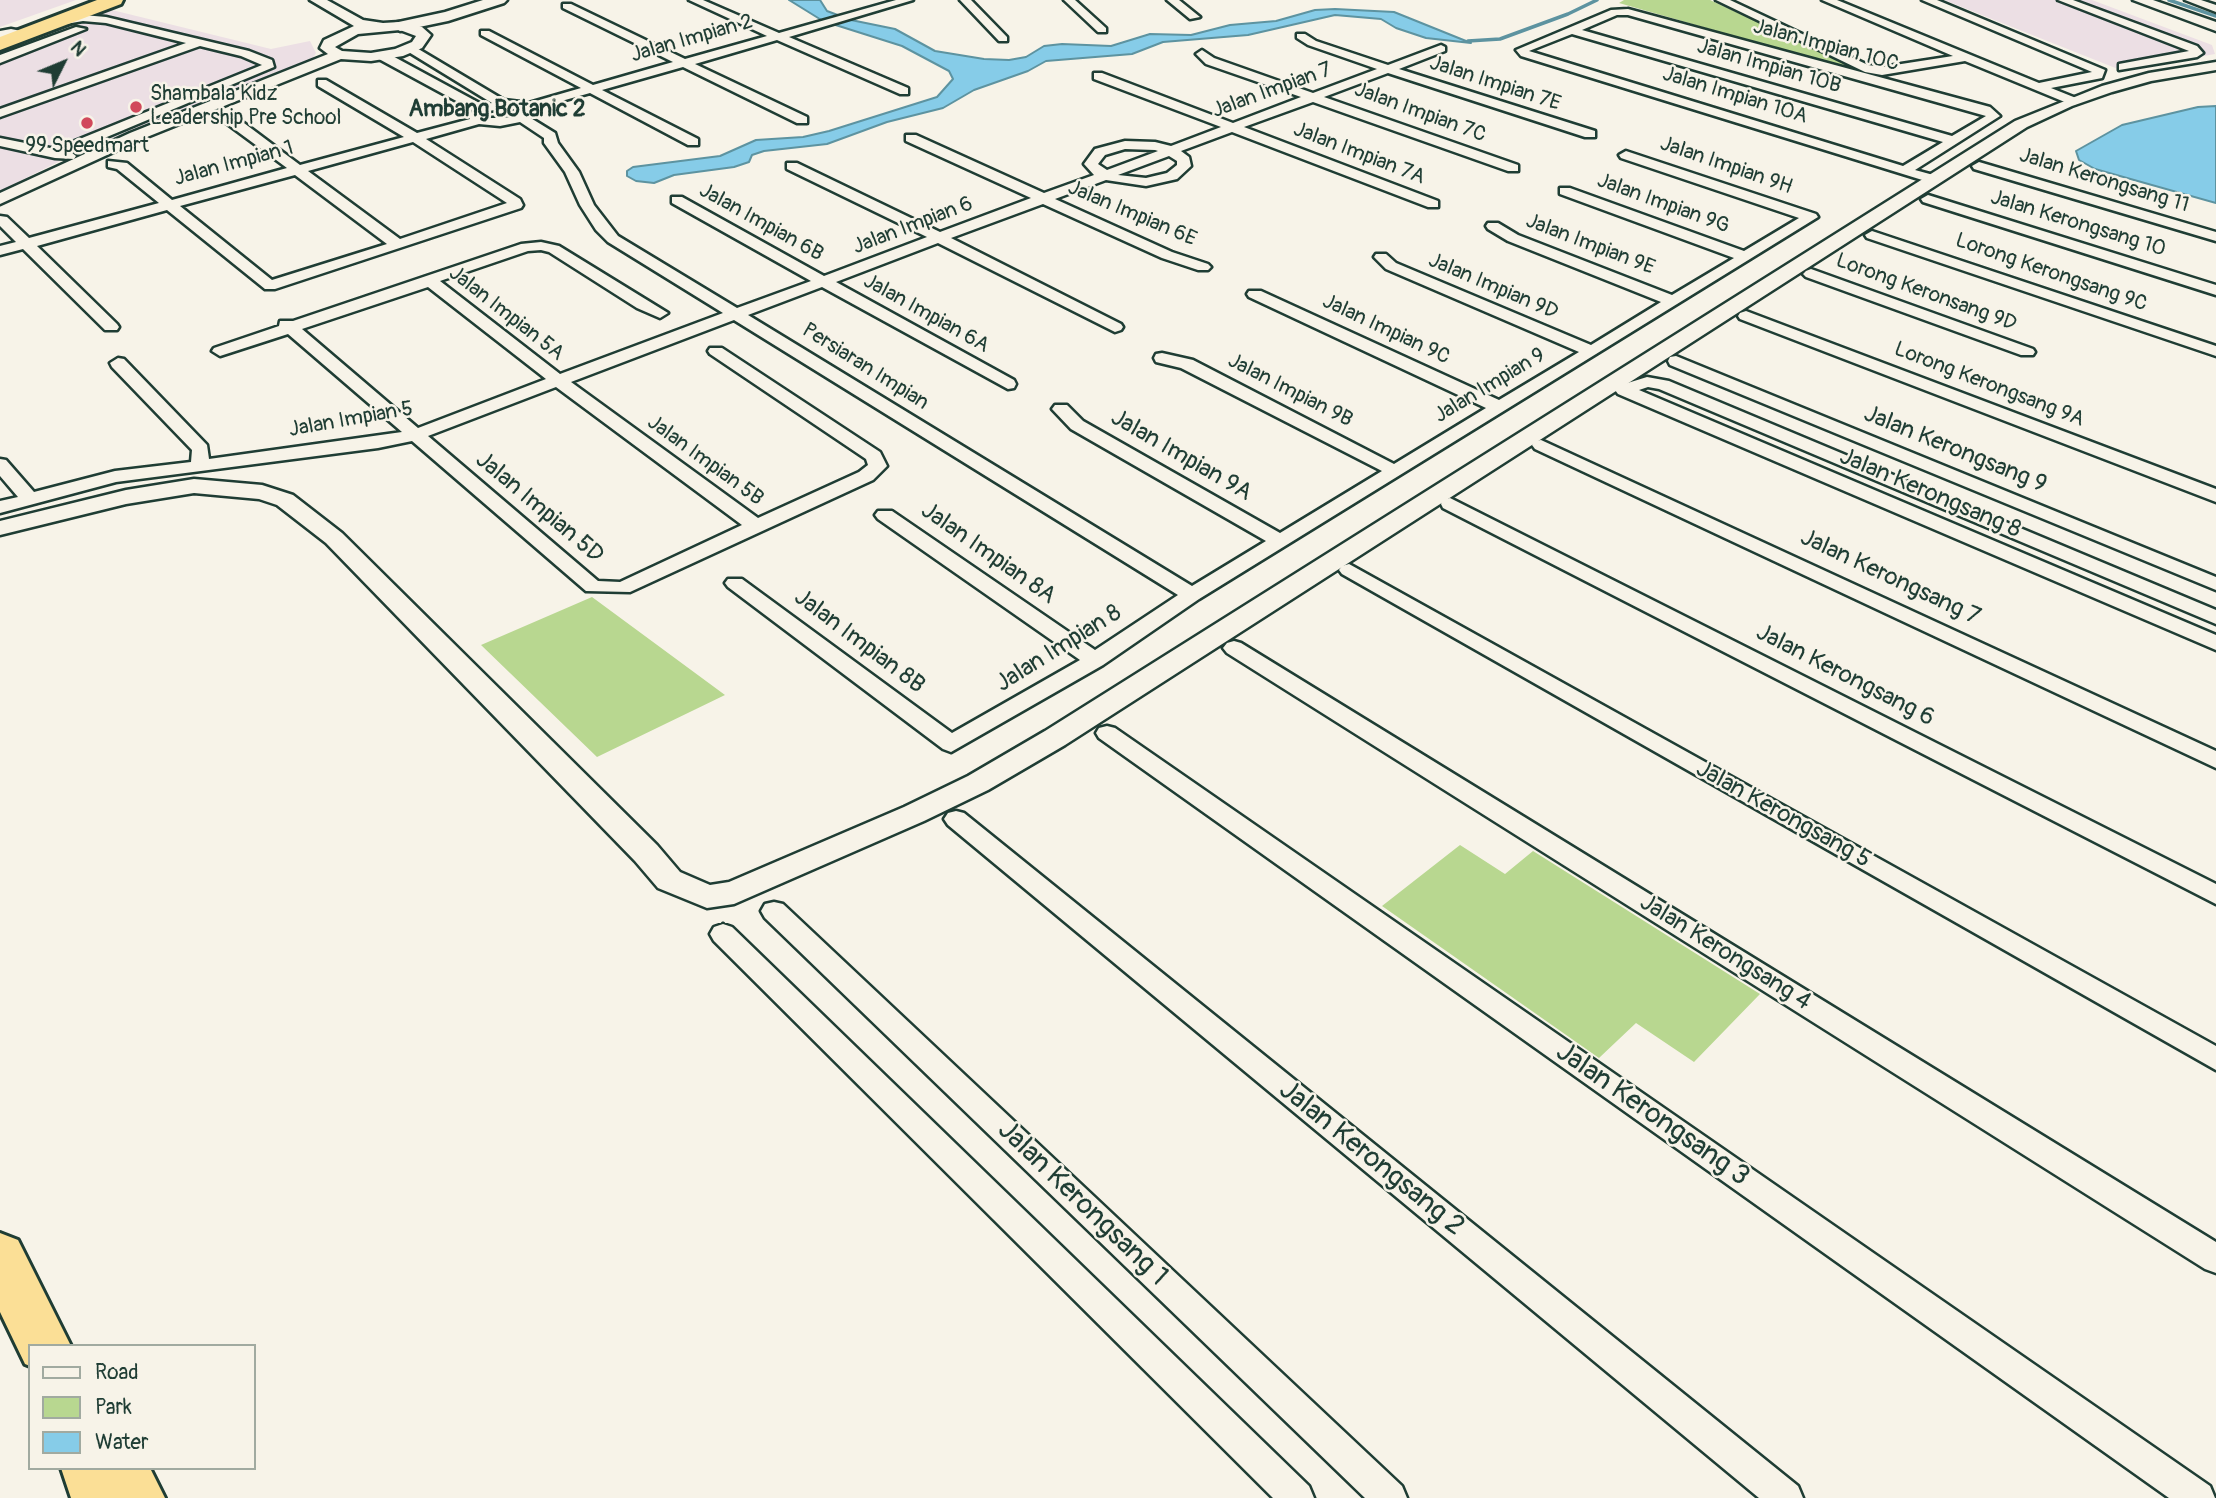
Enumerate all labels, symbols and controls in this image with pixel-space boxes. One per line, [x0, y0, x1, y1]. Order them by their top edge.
street label: Jalan Impian 2 [628, 10, 756, 68]
street label: Jalan Impian 10C [1750, 14, 1902, 78]
north arrow [28, 28, 98, 98]
street label: Jalan Impian 10B [1694, 34, 1844, 100]
text: N [65, 36, 92, 62]
street label: Jalan Impian 7E [1426, 51, 1564, 117]
street label: Jalan Impian 7 [1209, 58, 1335, 124]
street label: Jalan Impian 10A [1659, 62, 1811, 130]
street label: Jalan Impian 7C [1351, 78, 1489, 148]
place label: Shambala Kidz Leadership Pre School [150, 82, 341, 132]
district label: Ambang Botanic 2 [408, 96, 586, 124]
marker: Shambala Kidz Leadership Pre School [128, 99, 144, 115]
marker: 99 Speedmart [79, 115, 95, 131]
street label: Jalan Impian 7A [1290, 117, 1428, 191]
street label: Jalan Impian 9H [1657, 132, 1795, 200]
place label: 99 Speedmart [25, 134, 149, 160]
street label: Jalan Impian 1 [172, 136, 296, 192]
street label: Jalan Kerongsang 11 [2016, 143, 2192, 219]
street label: Jalan Impian 9G [1593, 168, 1733, 240]
street label: Jalan Impian 6E [1064, 176, 1200, 252]
street label: Jalan Impian 6B [694, 178, 828, 268]
street label: Jalan Kerongsang 10 [1987, 185, 2169, 263]
street label: Jalan Impian 6 [849, 192, 977, 260]
street label: Jalan Impian 9E [1522, 209, 1658, 281]
street label: Lorong Kerongsang 9C [1952, 228, 2150, 318]
street label: Jalan Impian 9D [1424, 248, 1562, 326]
street label: Lorong Keronsang 9D [1832, 249, 2020, 337]
street label: Jalan Impian 5A [443, 261, 569, 367]
street label: Jalan Impian 6A [859, 269, 993, 359]
street label: Jalan Impian 9C [1318, 289, 1454, 371]
street label: Persiaran Impian [797, 318, 933, 416]
street label: Lorong Kerongsang 9A [1890, 337, 2088, 433]
street label: Jalan Impian 9 [1430, 343, 1550, 429]
street label: Jalan Impian 9B [1223, 349, 1357, 433]
street label: Jalan Impian 5 [287, 397, 415, 443]
street label: Jalan Kerongsang 9 [1859, 400, 2051, 500]
street label: Jalan Impian 9A [1105, 404, 1257, 508]
street label: Jalan Impian 5B [642, 410, 768, 512]
street label: Jalan Kerongsang 8 [1835, 443, 2025, 545]
street label: Jalan Impian 5D [469, 446, 609, 570]
street label: Jalan Impian 8A [915, 497, 1061, 611]
street label: Jalan Kerongsang 7 [1796, 524, 1984, 632]
street label: Jalan Impian 8B [788, 584, 930, 700]
street label: Jalan Impian 8 [991, 599, 1127, 699]
street label: Jalan Kerongsang 6 [1751, 619, 1939, 733]
street label: Jalan Kerongsang 5 [1691, 755, 1875, 875]
street label: Jalan Kerongsang 4 [1634, 889, 1816, 1017]
street label: Jalan Kerongsang 3 [1549, 1036, 1755, 1194]
street label: Jalan Kerongsang 2 [1272, 1074, 1470, 1244]
street label: Jalan Kerongsang 1 [990, 1114, 1174, 1294]
legend [28, 1344, 256, 1470]
text: Road [95, 1359, 139, 1386]
text: Park [95, 1394, 132, 1421]
text: Water [95, 1429, 148, 1456]

